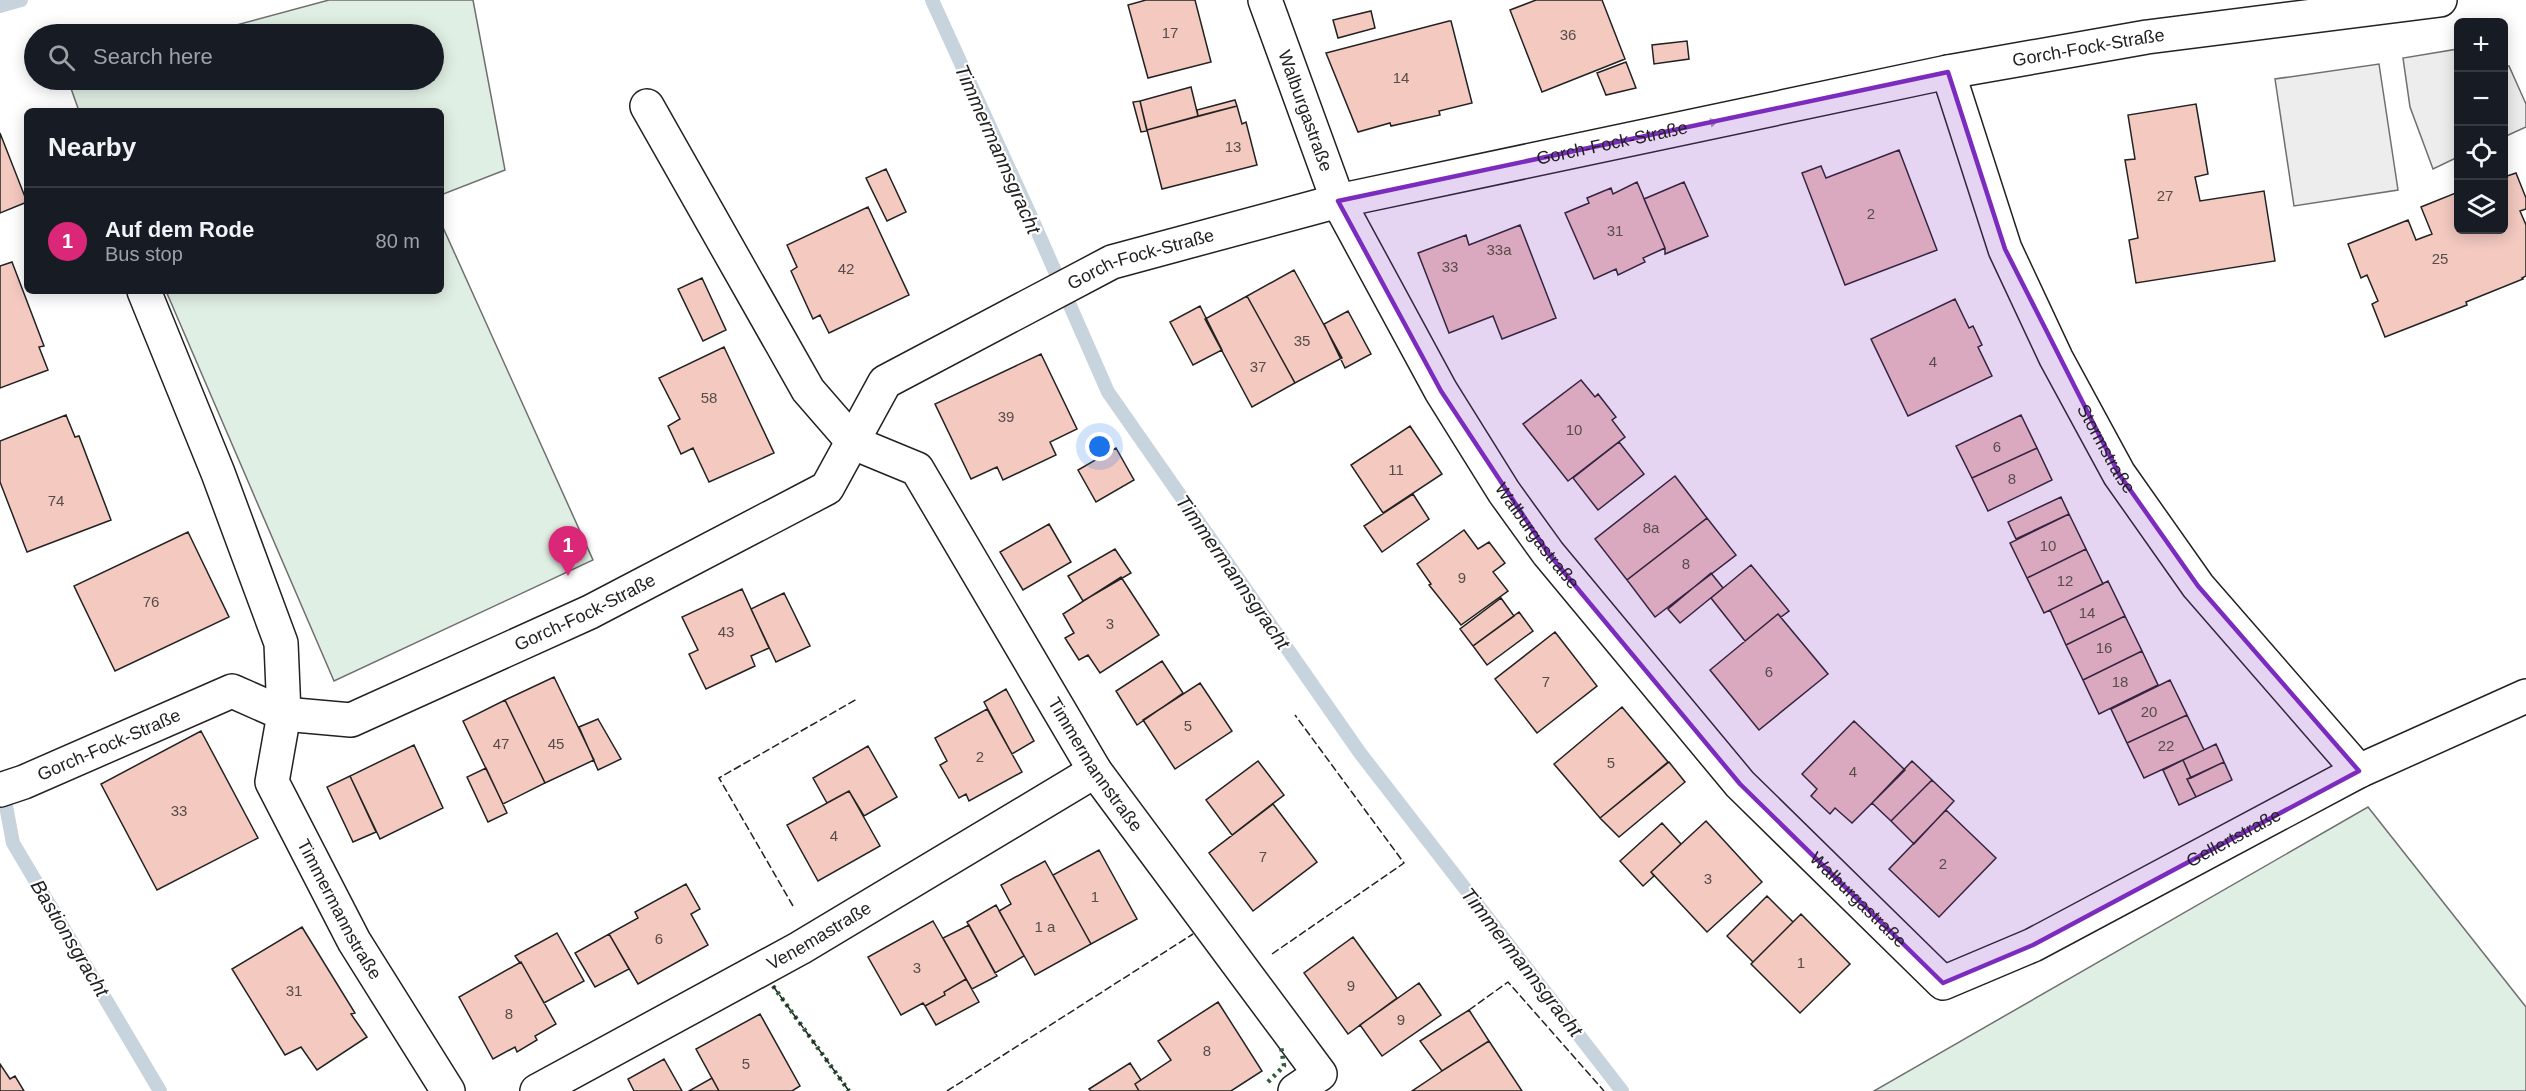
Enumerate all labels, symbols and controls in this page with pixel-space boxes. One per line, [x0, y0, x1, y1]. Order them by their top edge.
map controls [2454, 18, 2508, 234]
button: + [2454, 18, 2508, 72]
search box [24, 24, 444, 90]
house number: 17 [1162, 24, 1178, 41]
street label: Gorch-Fock-Straße [2011, 25, 2166, 70]
house number: 36 [1560, 26, 1576, 43]
icon: search [45, 41, 78, 74]
text: Search here [93, 44, 213, 69]
street label: Walburgastraße [1274, 48, 1336, 174]
water label: Timmermannsgracht [951, 61, 1046, 238]
house number: 14 [1393, 69, 1409, 86]
button: − [2454, 72, 2508, 126]
street label: Gorch-Fock-Straße [1535, 117, 1690, 169]
one-way arrow [1700, 118, 1719, 127]
button: locate [2454, 126, 2508, 180]
text: Nearby [48, 132, 136, 162]
house number: 13 [1225, 138, 1241, 155]
button: layers [2454, 180, 2508, 234]
house number: 27 [2157, 187, 2173, 204]
house number: 2 [1867, 205, 1875, 222]
text: Auf dem Rode [105, 217, 254, 242]
house number: 31 [1607, 222, 1623, 239]
street label: Gorch-Fock-Straße [1064, 225, 1216, 294]
text: 1 [62, 230, 73, 252]
text: 80 m [376, 230, 420, 252]
house number: 33a [1486, 241, 1512, 258]
text: Bus stop [105, 243, 183, 265]
house number: 25 [2432, 250, 2448, 267]
house number: 33 [1442, 258, 1458, 275]
house number: 42 [838, 260, 854, 277]
house number: 35 [1294, 332, 1310, 349]
house number: 4 [1929, 353, 1937, 370]
house number: 37 [1250, 358, 1266, 375]
house number: 58 [701, 389, 717, 406]
street label: Stormstraße [2073, 401, 2139, 497]
house number: 39 [998, 408, 1014, 425]
house number: 10 [1566, 421, 1582, 438]
your location [1085, 432, 1114, 461]
house number: 6 [1993, 438, 2001, 455]
house number: 11 [1388, 461, 1404, 478]
house number: 8 [2008, 470, 2016, 487]
street label: Walburgastraße [1491, 479, 1584, 593]
water label: Timmermannsgracht [1171, 491, 1295, 655]
house number: 74 [48, 492, 64, 509]
house number: 8a [1643, 519, 1660, 536]
pin: 1 [548, 526, 588, 576]
house number: 10 [2040, 537, 2056, 554]
house number: 8 [1682, 555, 1690, 572]
house number: 9 [1458, 569, 1466, 586]
street label: Gorch-Fock-Straße [511, 570, 659, 655]
house number: 12 [2057, 572, 2073, 589]
house number: 76 [143, 593, 159, 610]
house number: 14 [2079, 604, 2095, 621]
house number: 3 [1106, 615, 1114, 632]
house number: 43 [718, 623, 734, 640]
house number: 16 [2096, 639, 2112, 656]
house number: 6 [1765, 663, 1773, 680]
house number: 7 [1542, 673, 1550, 690]
house number: 18 [2112, 673, 2128, 690]
street label: Timmermannstraße [1044, 694, 1146, 835]
house number: 20 [2141, 703, 2157, 720]
street label: Gorch-Fock-Straße [34, 705, 184, 785]
house number: 5 [1184, 717, 1192, 734]
house number: 47 [493, 735, 509, 752]
house number: 45 [548, 735, 564, 752]
house number: 22 [2158, 737, 2174, 754]
house number: 2 [976, 748, 984, 765]
house number: 5 [1607, 754, 1615, 771]
house number: 4 [1849, 763, 1857, 780]
house number: 33 [171, 802, 187, 819]
street label: Gellertstraße [2183, 805, 2284, 871]
house number: 4 [830, 827, 838, 844]
street label: Timmermannstraße [293, 836, 386, 983]
house number: 7 [1259, 848, 1267, 865]
street label: Walburgastraße [1806, 848, 1911, 952]
house number: 2 [1939, 855, 1947, 872]
house number: 3 [1704, 870, 1712, 887]
water label: Bastionsgracht [27, 876, 114, 1002]
water label: Timmermannsgracht [1457, 883, 1588, 1042]
house number: 1 [1091, 888, 1099, 905]
street label: Venemastraße [764, 898, 875, 974]
house number: 1 a [1035, 918, 1056, 935]
house number: 6 [655, 930, 663, 947]
house number: 1 [1797, 954, 1805, 971]
house number: 3 [913, 959, 921, 976]
house number: 9 [1347, 977, 1355, 994]
house number: 31 [286, 982, 302, 999]
house number: 8 [505, 1005, 513, 1022]
house number: 9 [1397, 1011, 1405, 1028]
house number: 8 [1203, 1042, 1211, 1059]
house number: 5 [742, 1055, 750, 1072]

